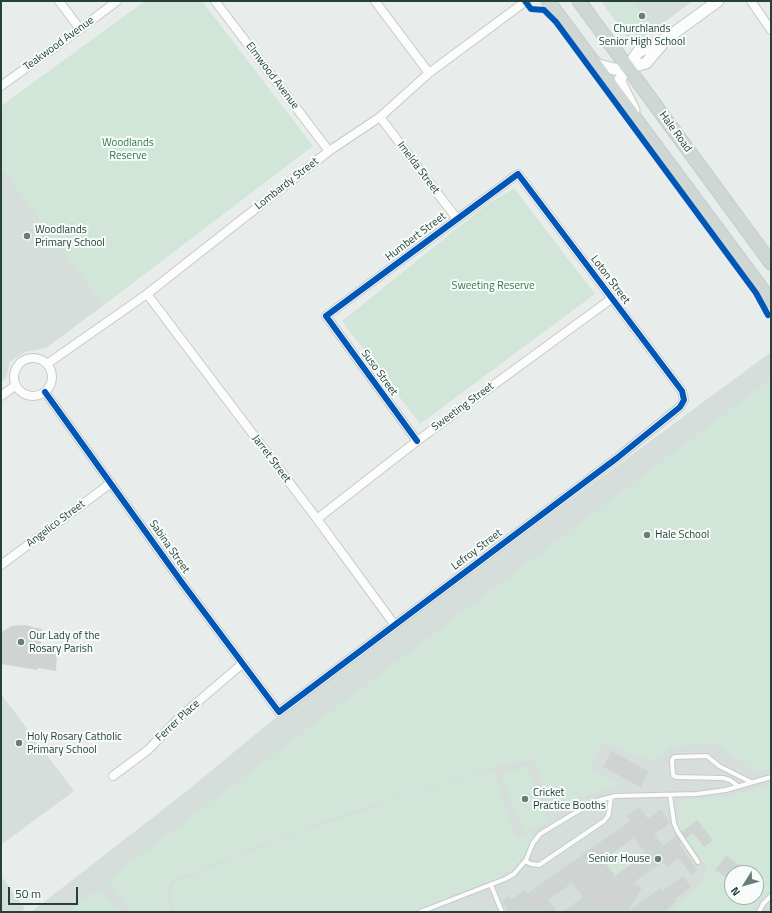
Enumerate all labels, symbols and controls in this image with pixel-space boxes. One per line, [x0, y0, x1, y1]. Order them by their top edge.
marker: Churchlands Senior High School [637, 11, 647, 21]
street label: Teakwood Avenue [21, 14, 97, 74]
place label: Churchlands Senior High School [599, 22, 685, 48]
street label: Elmwood Avenue [243, 40, 301, 112]
street label: Hale Road [656, 109, 694, 155]
park label: Woodlands Reserve [102, 136, 154, 162]
street label: Imelda Street [394, 139, 442, 197]
street label: Lombardy Street [253, 155, 321, 213]
street label: Humbert Street [383, 210, 449, 264]
place label: Woodlands Primary School [35, 223, 105, 249]
marker: Woodlands Primary School [22, 231, 32, 241]
street label: Loton Street [587, 253, 633, 307]
park label: Sweeting Reserve [452, 279, 534, 293]
street label: Suso Street [358, 347, 400, 399]
street label: Sweeting Street [429, 380, 497, 434]
street label: Jarret Street [249, 433, 293, 485]
street label: Angelico Street [24, 498, 88, 550]
street label: Sabina Street [146, 518, 192, 576]
street label: Lefroy Street [449, 527, 505, 573]
place label: Hale School [655, 528, 709, 542]
marker: Hale School [642, 530, 652, 540]
place label: Our Lady of the Rosary Parish [29, 629, 100, 655]
marker: Our Lady of the Rosary Parish [16, 637, 26, 647]
street label: Ferrer Place [153, 697, 203, 745]
place label: Holy Rosary Catholic Primary School [27, 730, 122, 756]
marker: Holy Rosary Catholic Primary School [14, 738, 24, 748]
place label: Cricket Practice Booths [533, 786, 606, 812]
marker: Cricket Practice Booths [520, 794, 530, 804]
place label: Senior House [588, 852, 650, 866]
marker: Senior House [653, 854, 663, 864]
north arrow [724, 865, 764, 905]
scale bar [10, 879, 80, 905]
text: 50 m [15, 884, 41, 903]
text: N [727, 884, 744, 899]

